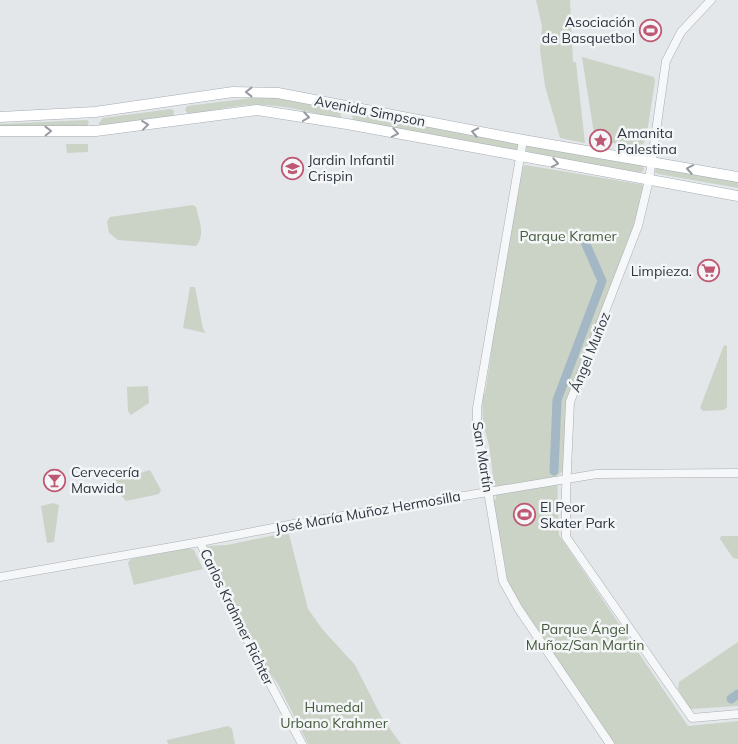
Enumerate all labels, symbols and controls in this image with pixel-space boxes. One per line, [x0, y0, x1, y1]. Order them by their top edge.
place label: Asociación de Basquetbol [542, 13, 635, 47]
sports icon: Asociación de Basquetbol [639, 18, 663, 42]
one-way arrow [245, 87, 253, 97]
street label: Avenida Simpson [313, 91, 427, 131]
one-way arrow [301, 112, 310, 122]
one-way arrow [141, 120, 149, 131]
place label: Amanita Palestina [617, 124, 677, 158]
one-way arrow [44, 126, 52, 136]
one-way arrow [391, 127, 400, 138]
one-way arrow [471, 127, 479, 137]
place icon: Amanita Palestina [589, 129, 613, 153]
place label: Jardin Infantil Crispin [308, 151, 394, 185]
school or university icon: Jardin Infantil Crispin [280, 156, 304, 180]
one-way arrow [551, 157, 559, 167]
one-way arrow [686, 164, 694, 174]
park label: Parque Kramer [519, 227, 618, 245]
supermarket icon: Limpieza. [696, 259, 720, 283]
place label: Limpieza. [631, 262, 692, 280]
street label: Ángel Muñoz [566, 309, 614, 395]
street label: San Martín [469, 420, 497, 494]
place label: Cervecería Mawida [71, 463, 139, 497]
bar icon: Cervecería Mawida [43, 468, 67, 492]
street label: José María Muñoz Hermosilla [274, 487, 462, 537]
place label: El Peor Skater Park [540, 498, 616, 532]
sports icon: El Peor Skater Park [512, 503, 536, 527]
street label: Carlos Krahmer Richter [196, 546, 278, 689]
park label: Parque Ángel Muñoz/San Martin [526, 620, 644, 654]
park label: Humedal Urbano Krahmer [280, 698, 389, 732]

